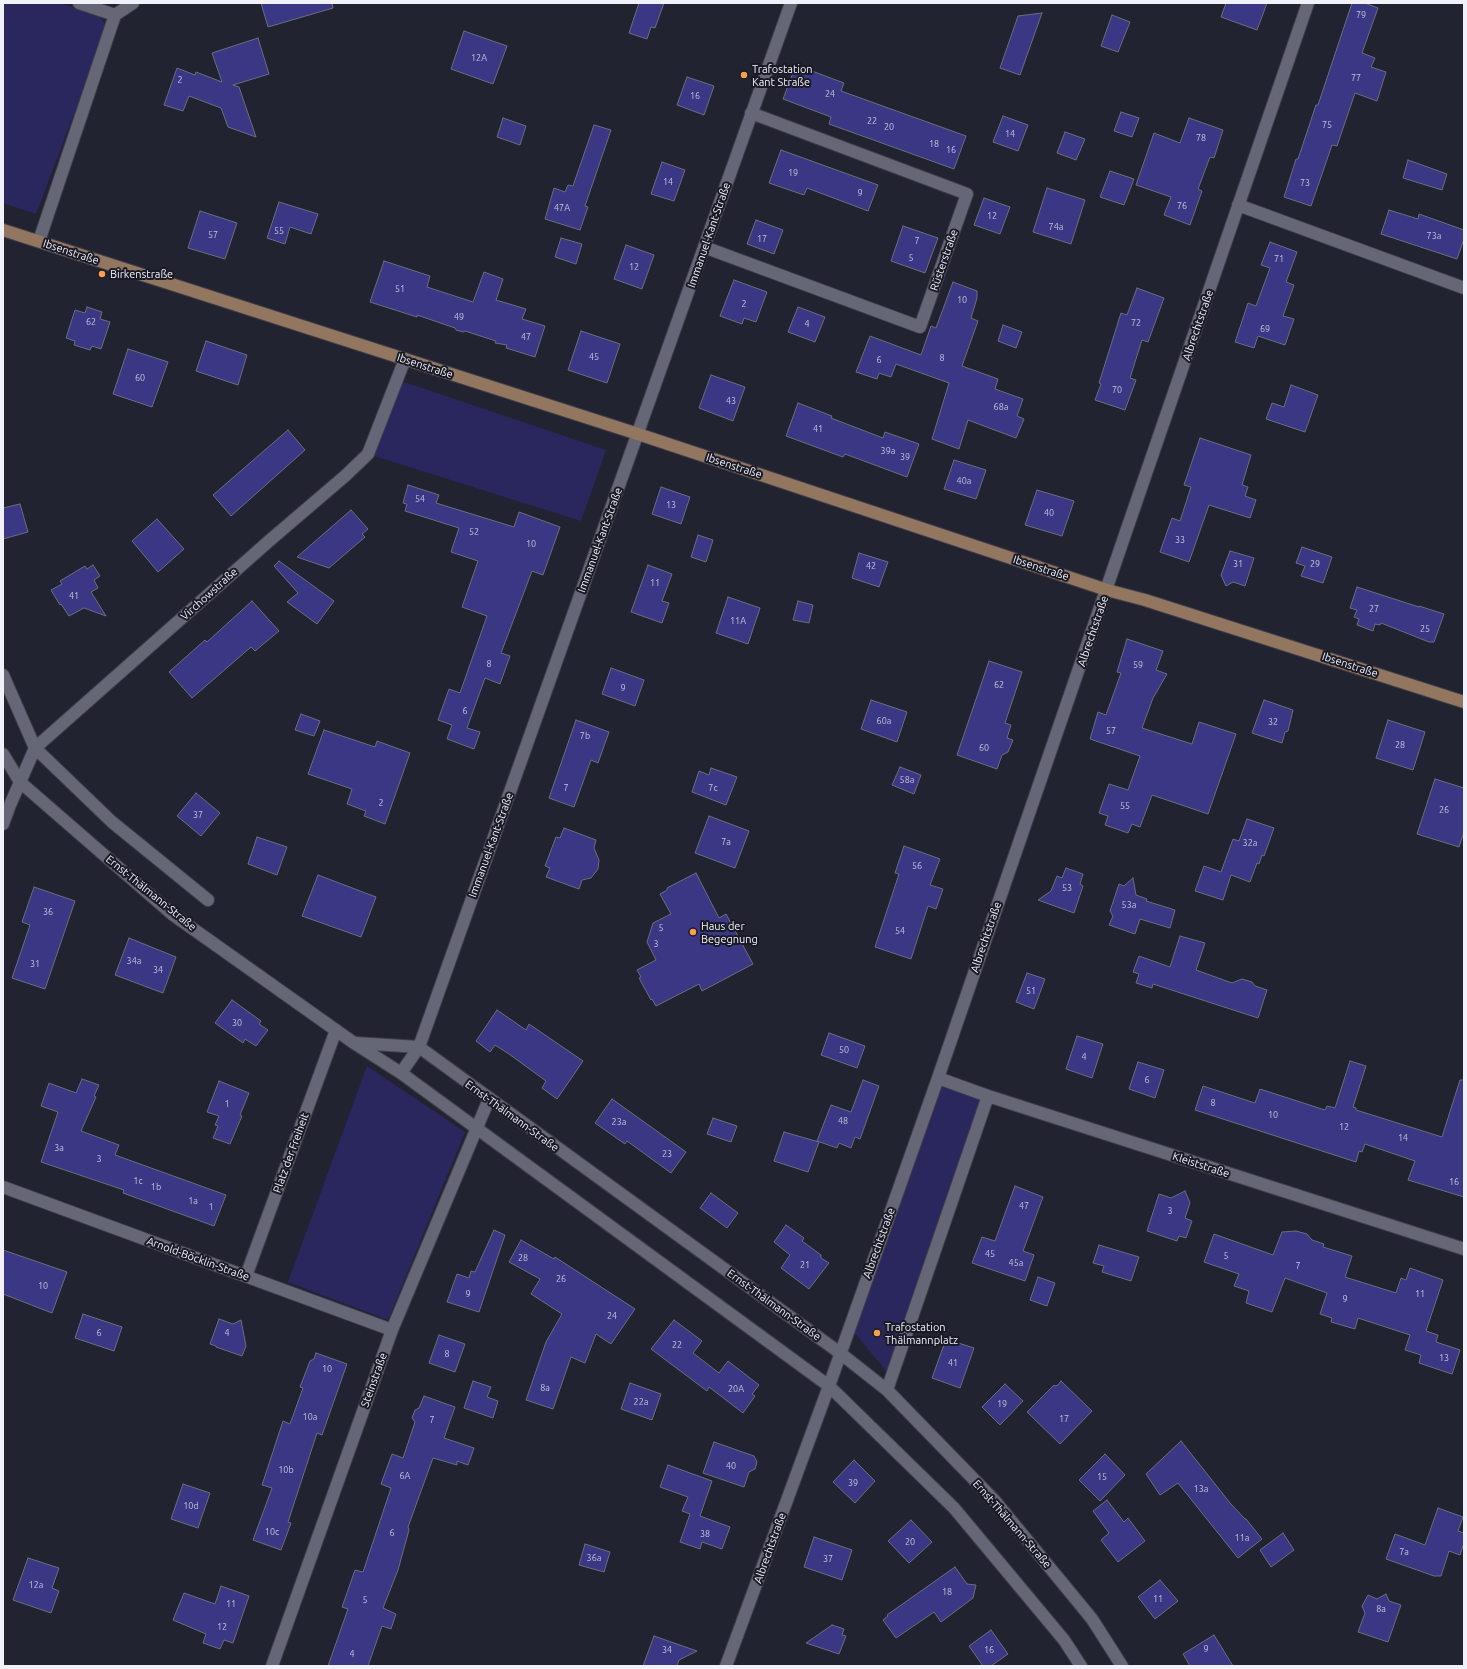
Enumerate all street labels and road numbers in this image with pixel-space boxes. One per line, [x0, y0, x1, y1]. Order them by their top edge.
street label: Immanuel-Kant-Straße [685, 181, 733, 289]
street label: Rüsterstraße [927, 228, 961, 292]
street label: Ibsenstraße [41, 237, 101, 267]
street label: Albrechtstraße [1180, 288, 1216, 362]
street label: Ibsenstraße [395, 351, 455, 381]
street label: Ibsenstraße [704, 451, 764, 481]
street label: Immanuel-Kant-Straße [575, 486, 625, 594]
street label: Ibsenstraße [1011, 553, 1071, 583]
street label: Virchowstraße [178, 565, 240, 623]
street label: Albrechtstraße [1075, 594, 1111, 668]
street label: Ibsenstraße [1320, 650, 1380, 680]
street label: Immanuel-Kant-Straße [466, 791, 516, 899]
street label: Ernst-Thälmann-Straße [103, 852, 199, 934]
street label: Albrechtstraße [968, 900, 1004, 974]
street label: Ernst-Thälmann-Straße [463, 1078, 561, 1154]
street label: Platz der Freiheit [270, 1111, 312, 1195]
street label: Kleiststraße [1171, 1150, 1231, 1180]
street label: Albrechtstraße [860, 1206, 898, 1280]
street label: Arnold-Böcklin-Straße [145, 1234, 251, 1284]
street label: Ernst-Thälmann-Straße [725, 1267, 823, 1343]
street label: Steinstraße [358, 1351, 390, 1409]
street label: Ernst-Thälmann-Straße [970, 1477, 1054, 1571]
street label: Albrechtstraße [751, 1511, 789, 1585]

